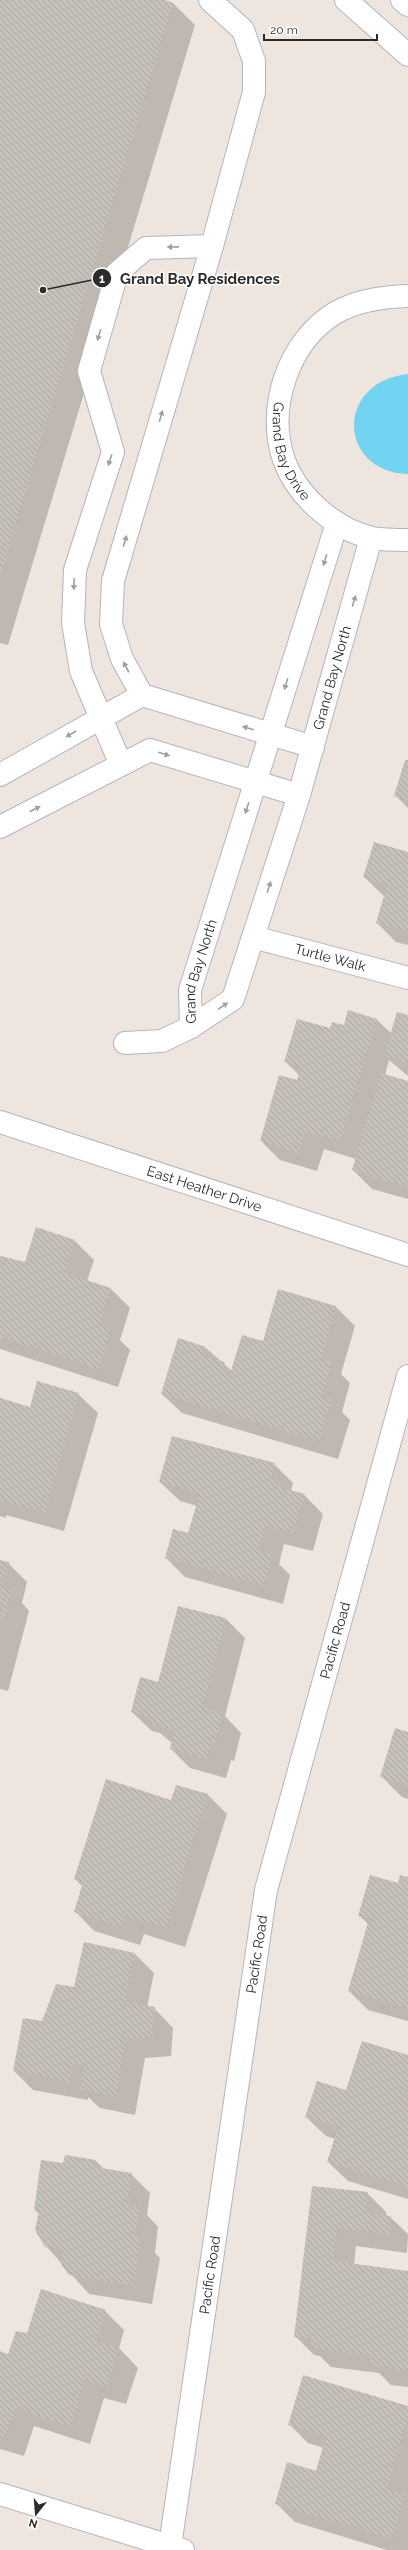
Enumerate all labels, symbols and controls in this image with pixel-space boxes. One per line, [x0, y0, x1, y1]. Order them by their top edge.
scale bar [264, 16, 377, 42]
text: 20 m [270, 23, 298, 37]
one-way arrow [166, 244, 179, 250]
callout: Grand Bay Residences [92, 265, 288, 292]
text: Grand Bay Residences [120, 270, 280, 288]
text: 1 [99, 272, 105, 286]
one-way arrow [96, 330, 102, 342]
street label: Grand Bay Drive [270, 401, 314, 504]
one-way arrow [158, 410, 164, 422]
one-way arrow [107, 454, 113, 466]
one-way arrow [122, 535, 128, 547]
one-way arrow [322, 555, 328, 567]
one-way arrow [71, 578, 77, 591]
one-way arrow [351, 595, 357, 607]
street label: Grand Bay North [310, 624, 354, 732]
one-way arrow [123, 661, 130, 672]
one-way arrow [283, 679, 289, 691]
one-way arrow [242, 725, 254, 731]
one-way arrow [65, 731, 77, 738]
one-way arrow [158, 751, 170, 757]
one-way arrow [244, 803, 250, 815]
one-way arrow [29, 806, 40, 813]
one-way arrow [267, 880, 273, 892]
street label: Grand Bay North [181, 917, 220, 1024]
street label: Turtle Walk [293, 940, 368, 975]
one-way arrow [218, 1002, 228, 1010]
street label: East Heather Drive [145, 1162, 264, 1215]
street label: Pacific Road [317, 1600, 353, 1681]
street label: Pacific Road [243, 1914, 270, 1995]
street label: Pacific Road [196, 2235, 223, 2315]
north arrow [16, 2494, 56, 2534]
text: N [27, 2516, 39, 2531]

